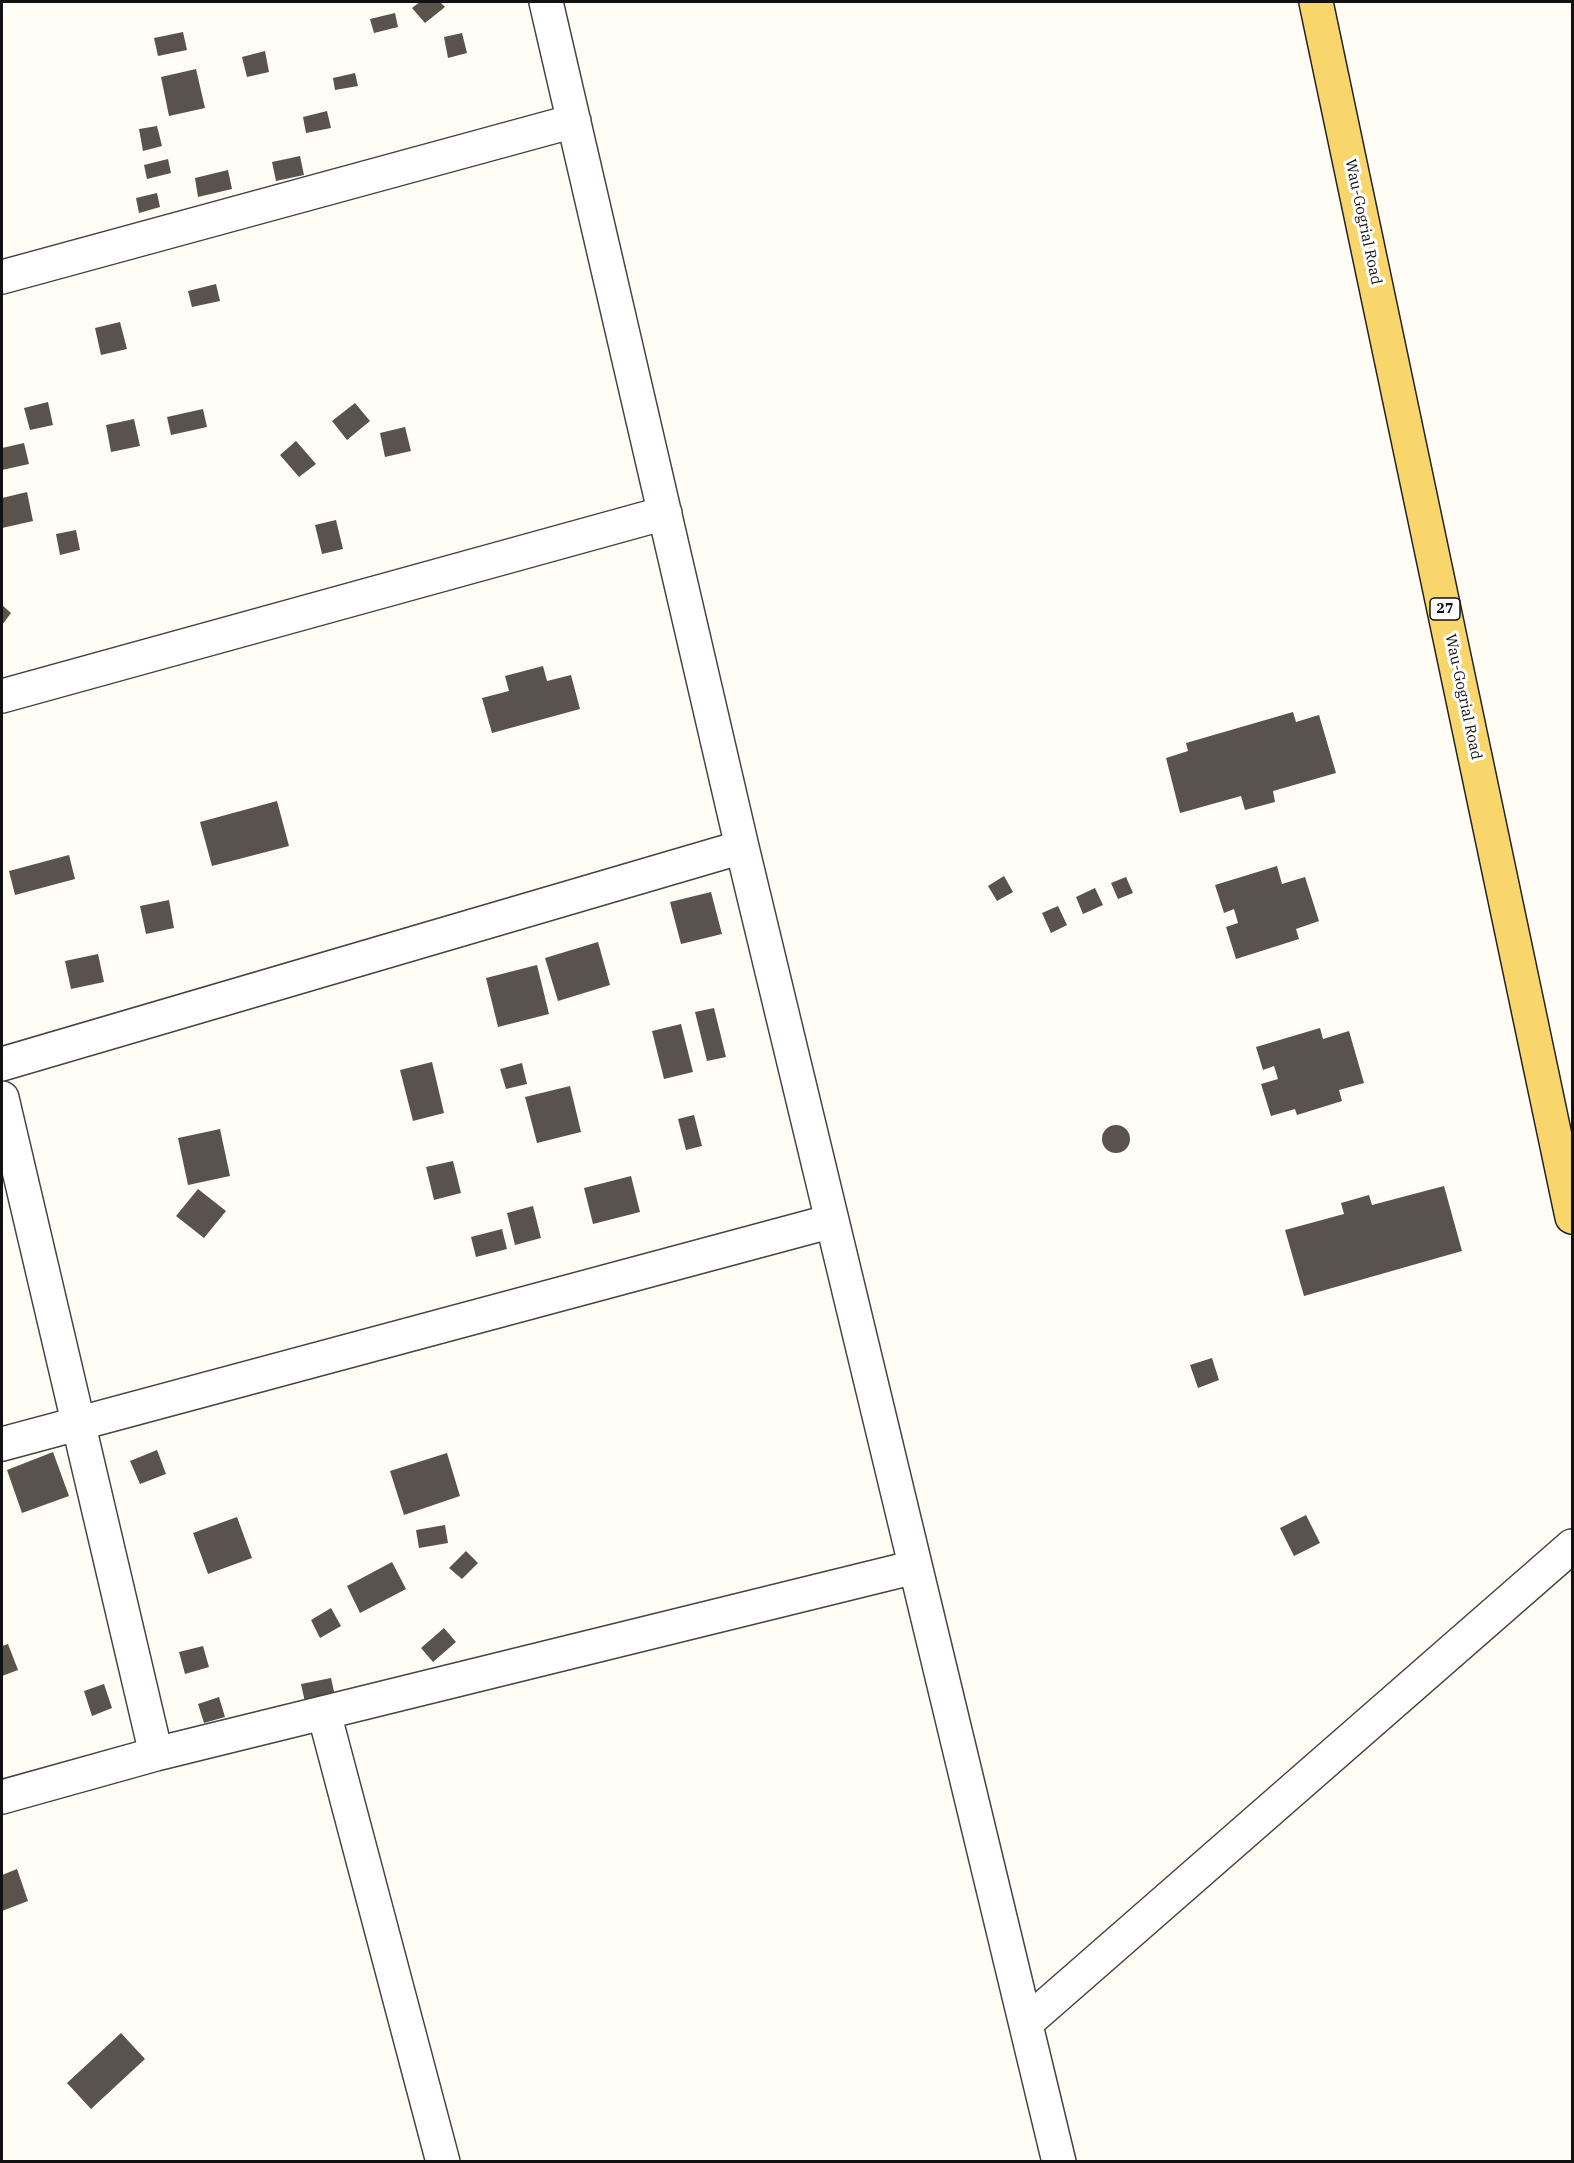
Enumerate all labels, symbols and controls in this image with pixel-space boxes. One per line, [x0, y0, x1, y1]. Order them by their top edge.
street label: Wau-Gogrial Road [1341, 158, 1385, 286]
road number: 27 [1430, 598, 1460, 620]
street label: Wau-Gogrial Road [1441, 633, 1485, 761]

